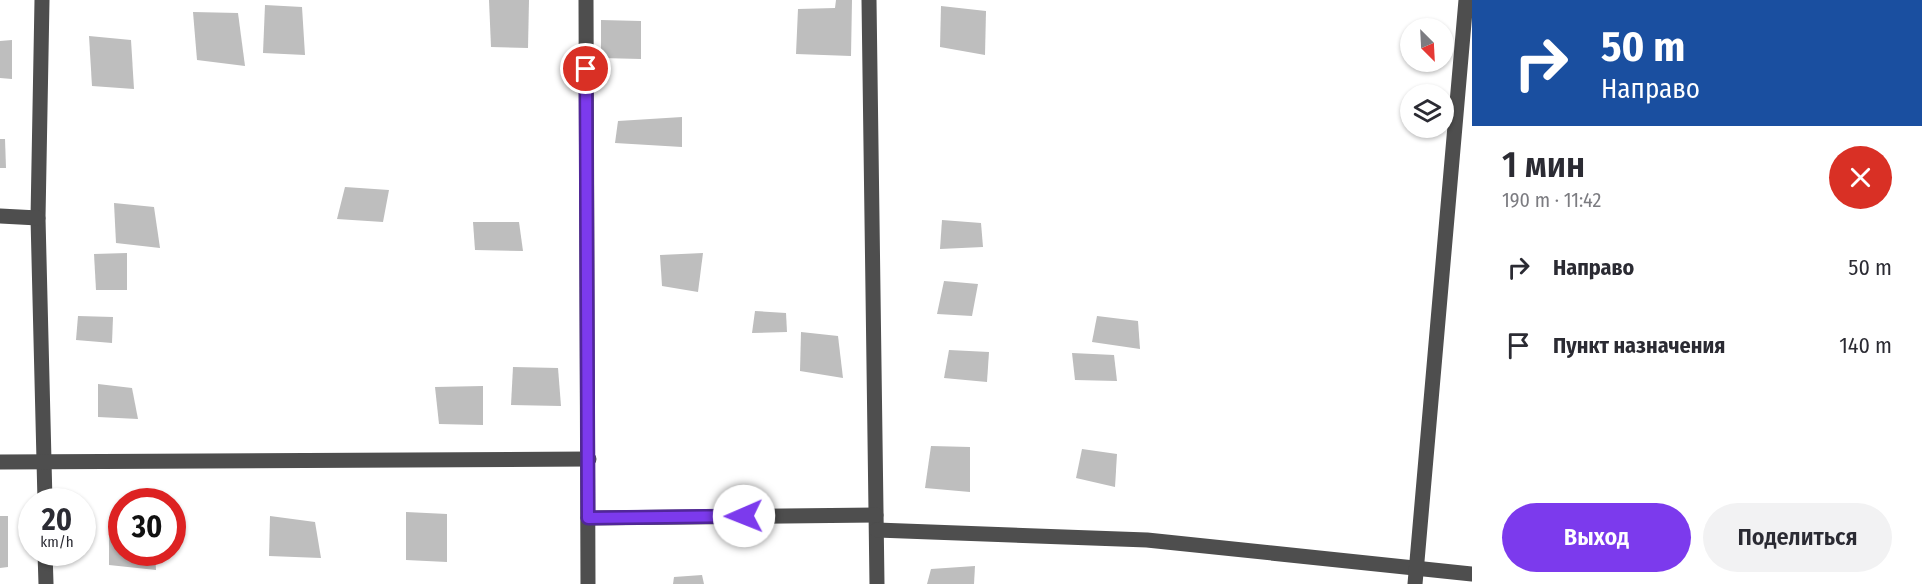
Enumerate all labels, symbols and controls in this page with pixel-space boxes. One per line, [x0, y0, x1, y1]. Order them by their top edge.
north arrow [1400, 18, 1454, 72]
map controls [1400, 18, 1454, 138]
text: 50 m [1601, 22, 1685, 72]
icon: right [1502, 24, 1580, 102]
pin [560, 43, 611, 94]
icon: arrive [569, 52, 602, 85]
text: Направо [1601, 73, 1700, 105]
button: layers [1400, 84, 1454, 138]
text: 1 мин [1502, 143, 1585, 187]
button: close [1829, 146, 1892, 209]
text: 190 m · 11:42 [1502, 188, 1601, 212]
icon: right [1502, 251, 1535, 284]
text: Направо [1553, 254, 1634, 281]
text: 50 m [1848, 254, 1892, 281]
icon: arrive [1502, 329, 1535, 362]
text: Пункт назначения [1553, 332, 1725, 359]
text: 140 m [1839, 332, 1892, 359]
position arrow [712, 484, 776, 548]
speed limit sign: 30 [108, 488, 186, 566]
text: 20 [42, 502, 72, 538]
button: Выход [1502, 503, 1691, 572]
button: Поделиться [1703, 503, 1892, 572]
text: km/h [40, 533, 74, 551]

